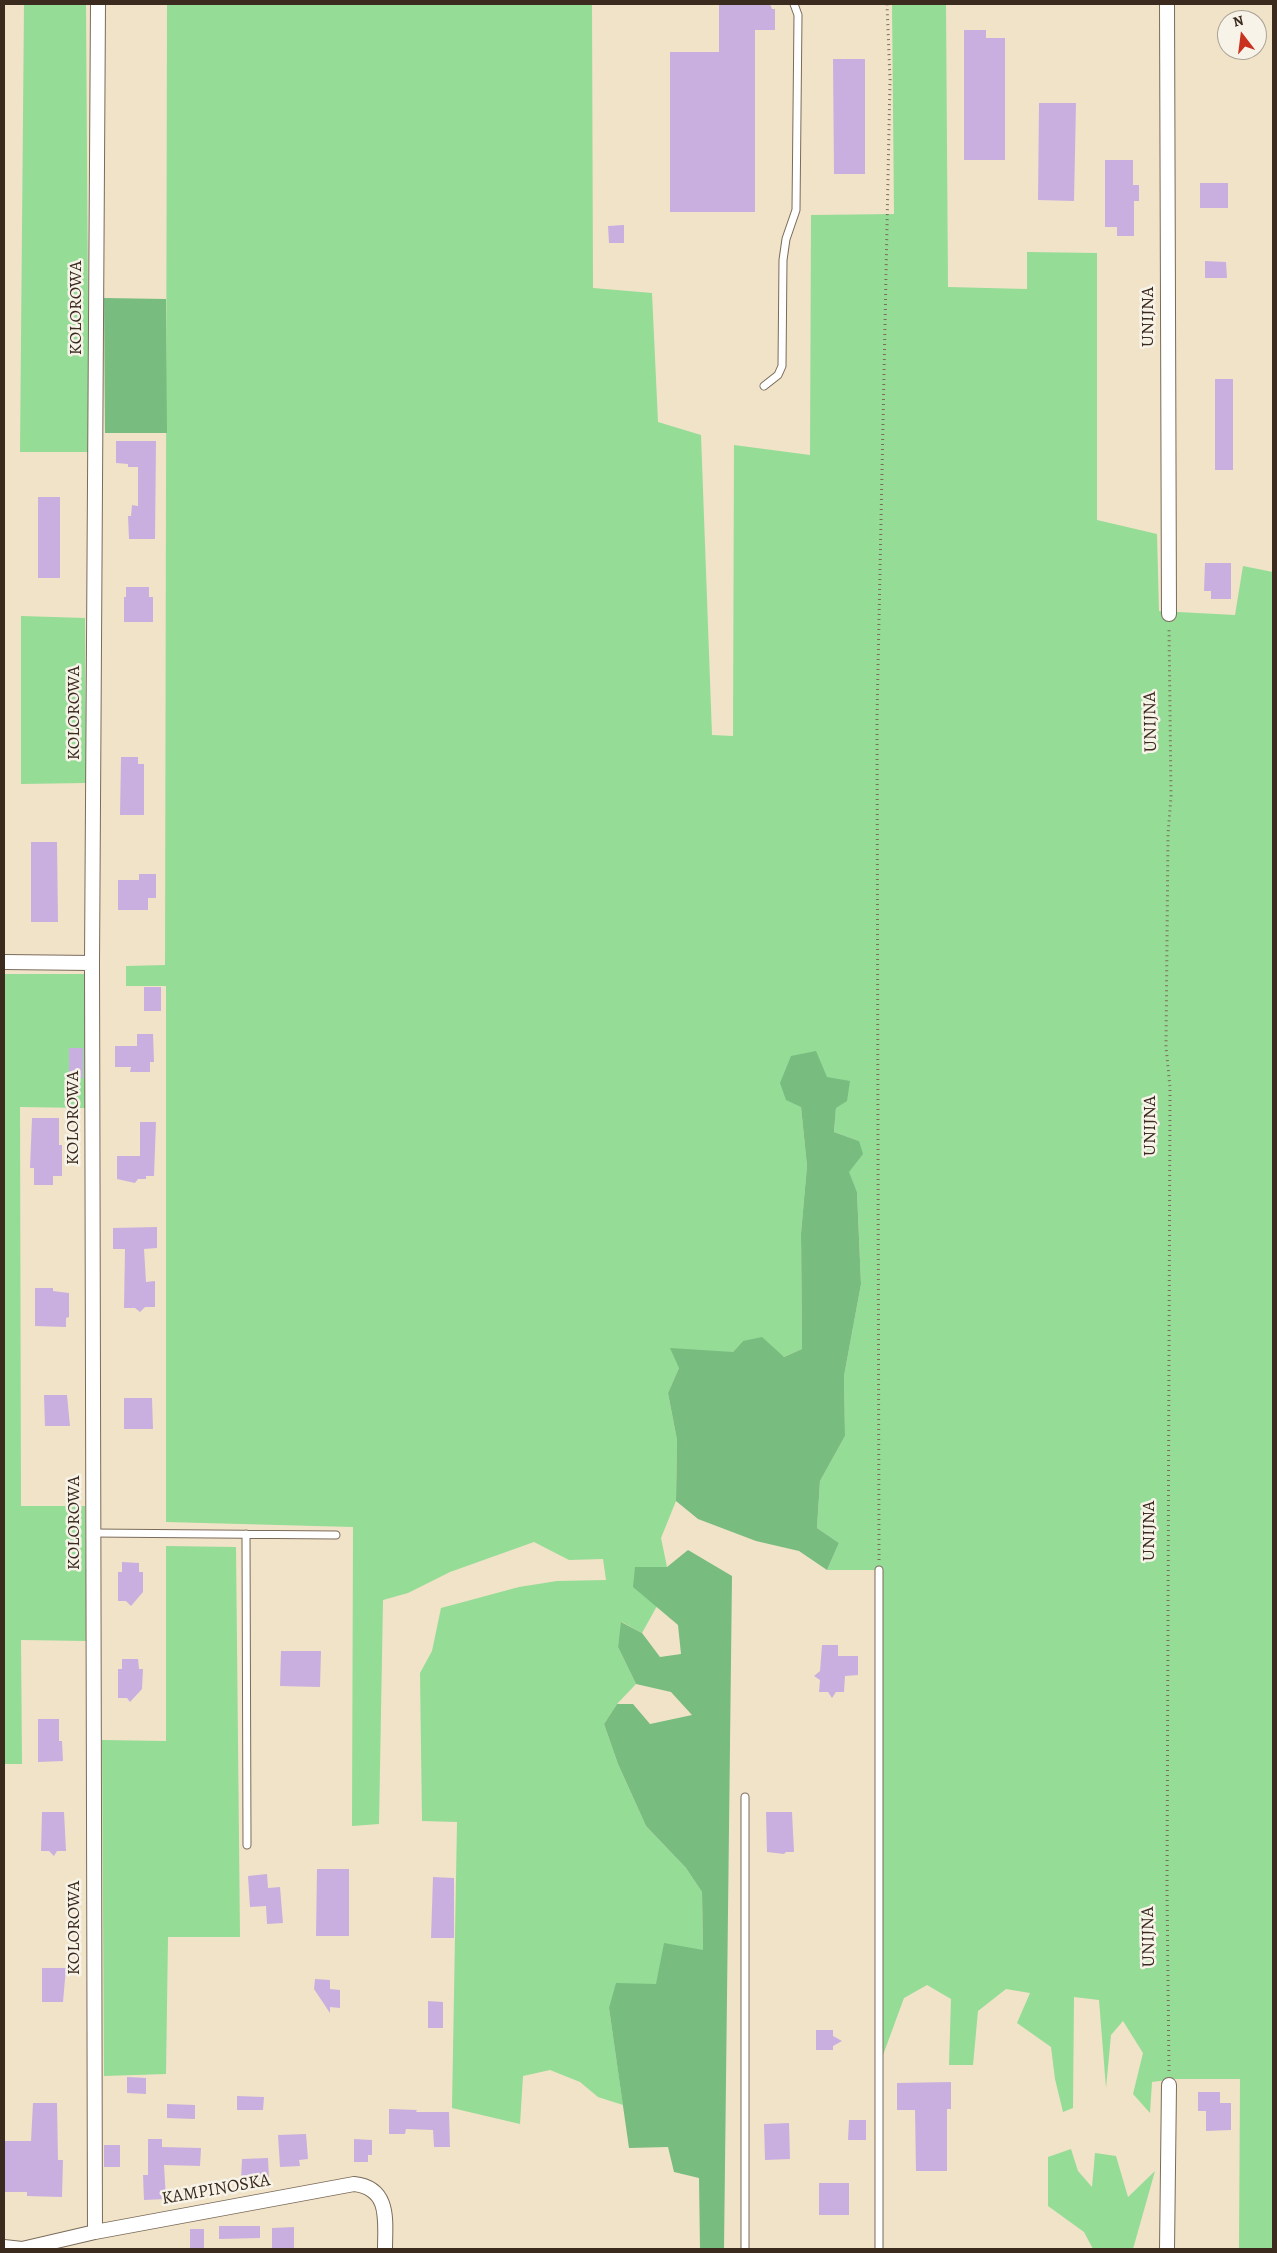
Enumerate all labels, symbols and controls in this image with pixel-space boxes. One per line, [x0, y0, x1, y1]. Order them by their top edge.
north arrow [1217, 10, 1267, 60]
text: N [1231, 10, 1246, 31]
street label: KOLOROWA [66, 261, 88, 355]
street label: UNIJNA [1138, 287, 1160, 347]
street label: KOLOROWA [64, 666, 86, 760]
street label: UNIJNA [1140, 691, 1162, 753]
street label: KOLOROWA [63, 1071, 85, 1165]
street label: UNIJNA [1140, 1096, 1162, 1156]
street label: KOLOROWA [64, 1476, 86, 1570]
street label: UNIJNA [1139, 1501, 1161, 1561]
street label: KOLOROWA [64, 1881, 86, 1975]
street label: UNIJNA [1138, 1906, 1160, 1968]
street label: KAMPINOSKA [160, 2170, 272, 2210]

